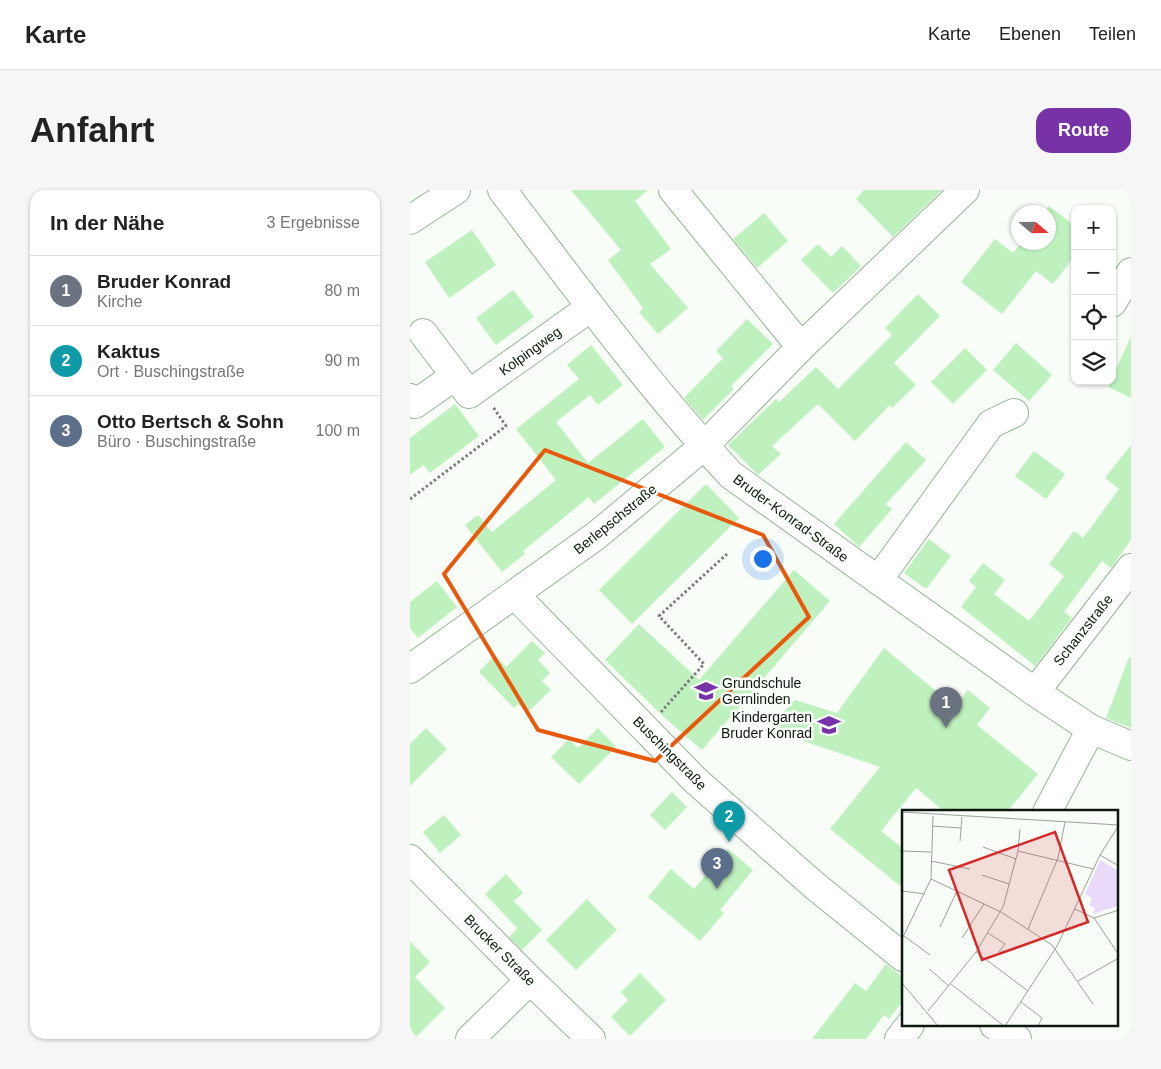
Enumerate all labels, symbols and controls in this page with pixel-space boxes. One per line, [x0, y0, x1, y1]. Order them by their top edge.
text: Karte [25, 21, 86, 48]
text: Karte [928, 24, 971, 44]
text: Ebenen [999, 24, 1061, 44]
text: Teilen [1089, 24, 1136, 44]
button: Route [1036, 108, 1131, 153]
text: Anfahrt [30, 110, 154, 149]
north arrow [1011, 205, 1056, 250]
map controls [1071, 205, 1116, 385]
button: + [1071, 205, 1116, 250]
text: In der Nähe [50, 211, 164, 234]
text: 3 Ergebnisse [267, 214, 360, 231]
button: − [1071, 250, 1116, 295]
text: Bruder Konrad [97, 271, 231, 292]
text: 1 [62, 282, 70, 299]
text: 80 m [324, 282, 360, 299]
text: Kirche [97, 293, 142, 310]
button: locate [1071, 295, 1116, 340]
street label: Kolpingweg [496, 323, 564, 379]
button: layers [1071, 340, 1116, 385]
text: Kaktus [97, 341, 160, 362]
text: 2 [62, 352, 70, 369]
text: 90 m [324, 352, 360, 369]
text: Ort · Buschingstraße [97, 363, 245, 380]
text: Otto Bertsch & Sohn [97, 411, 284, 432]
text: 3 [62, 422, 70, 439]
text: 100 m [316, 422, 360, 439]
text: Büro · Buschingstraße [97, 433, 256, 450]
street label: Bruder-Konrad-Straße [730, 471, 852, 565]
street label: Berlepschstraße [570, 481, 660, 557]
your location [750, 546, 776, 572]
street label: Schanzstraße [1050, 591, 1116, 669]
place label: Grundschule Gernlinden [722, 675, 802, 707]
school or university icon: Grundschule Gernlinden [693, 678, 719, 704]
pin: 1 [930, 687, 962, 728]
place label: Kindergarten Bruder Konrad [721, 709, 812, 741]
school or university icon: Kindergarten Bruder Konrad [816, 712, 842, 738]
street label: Buschingstraße [630, 713, 710, 793]
pin: 2 [713, 801, 745, 842]
inset map [902, 810, 1118, 1026]
pin: 3 [701, 848, 733, 889]
street label: Brucker Straße [461, 911, 539, 989]

